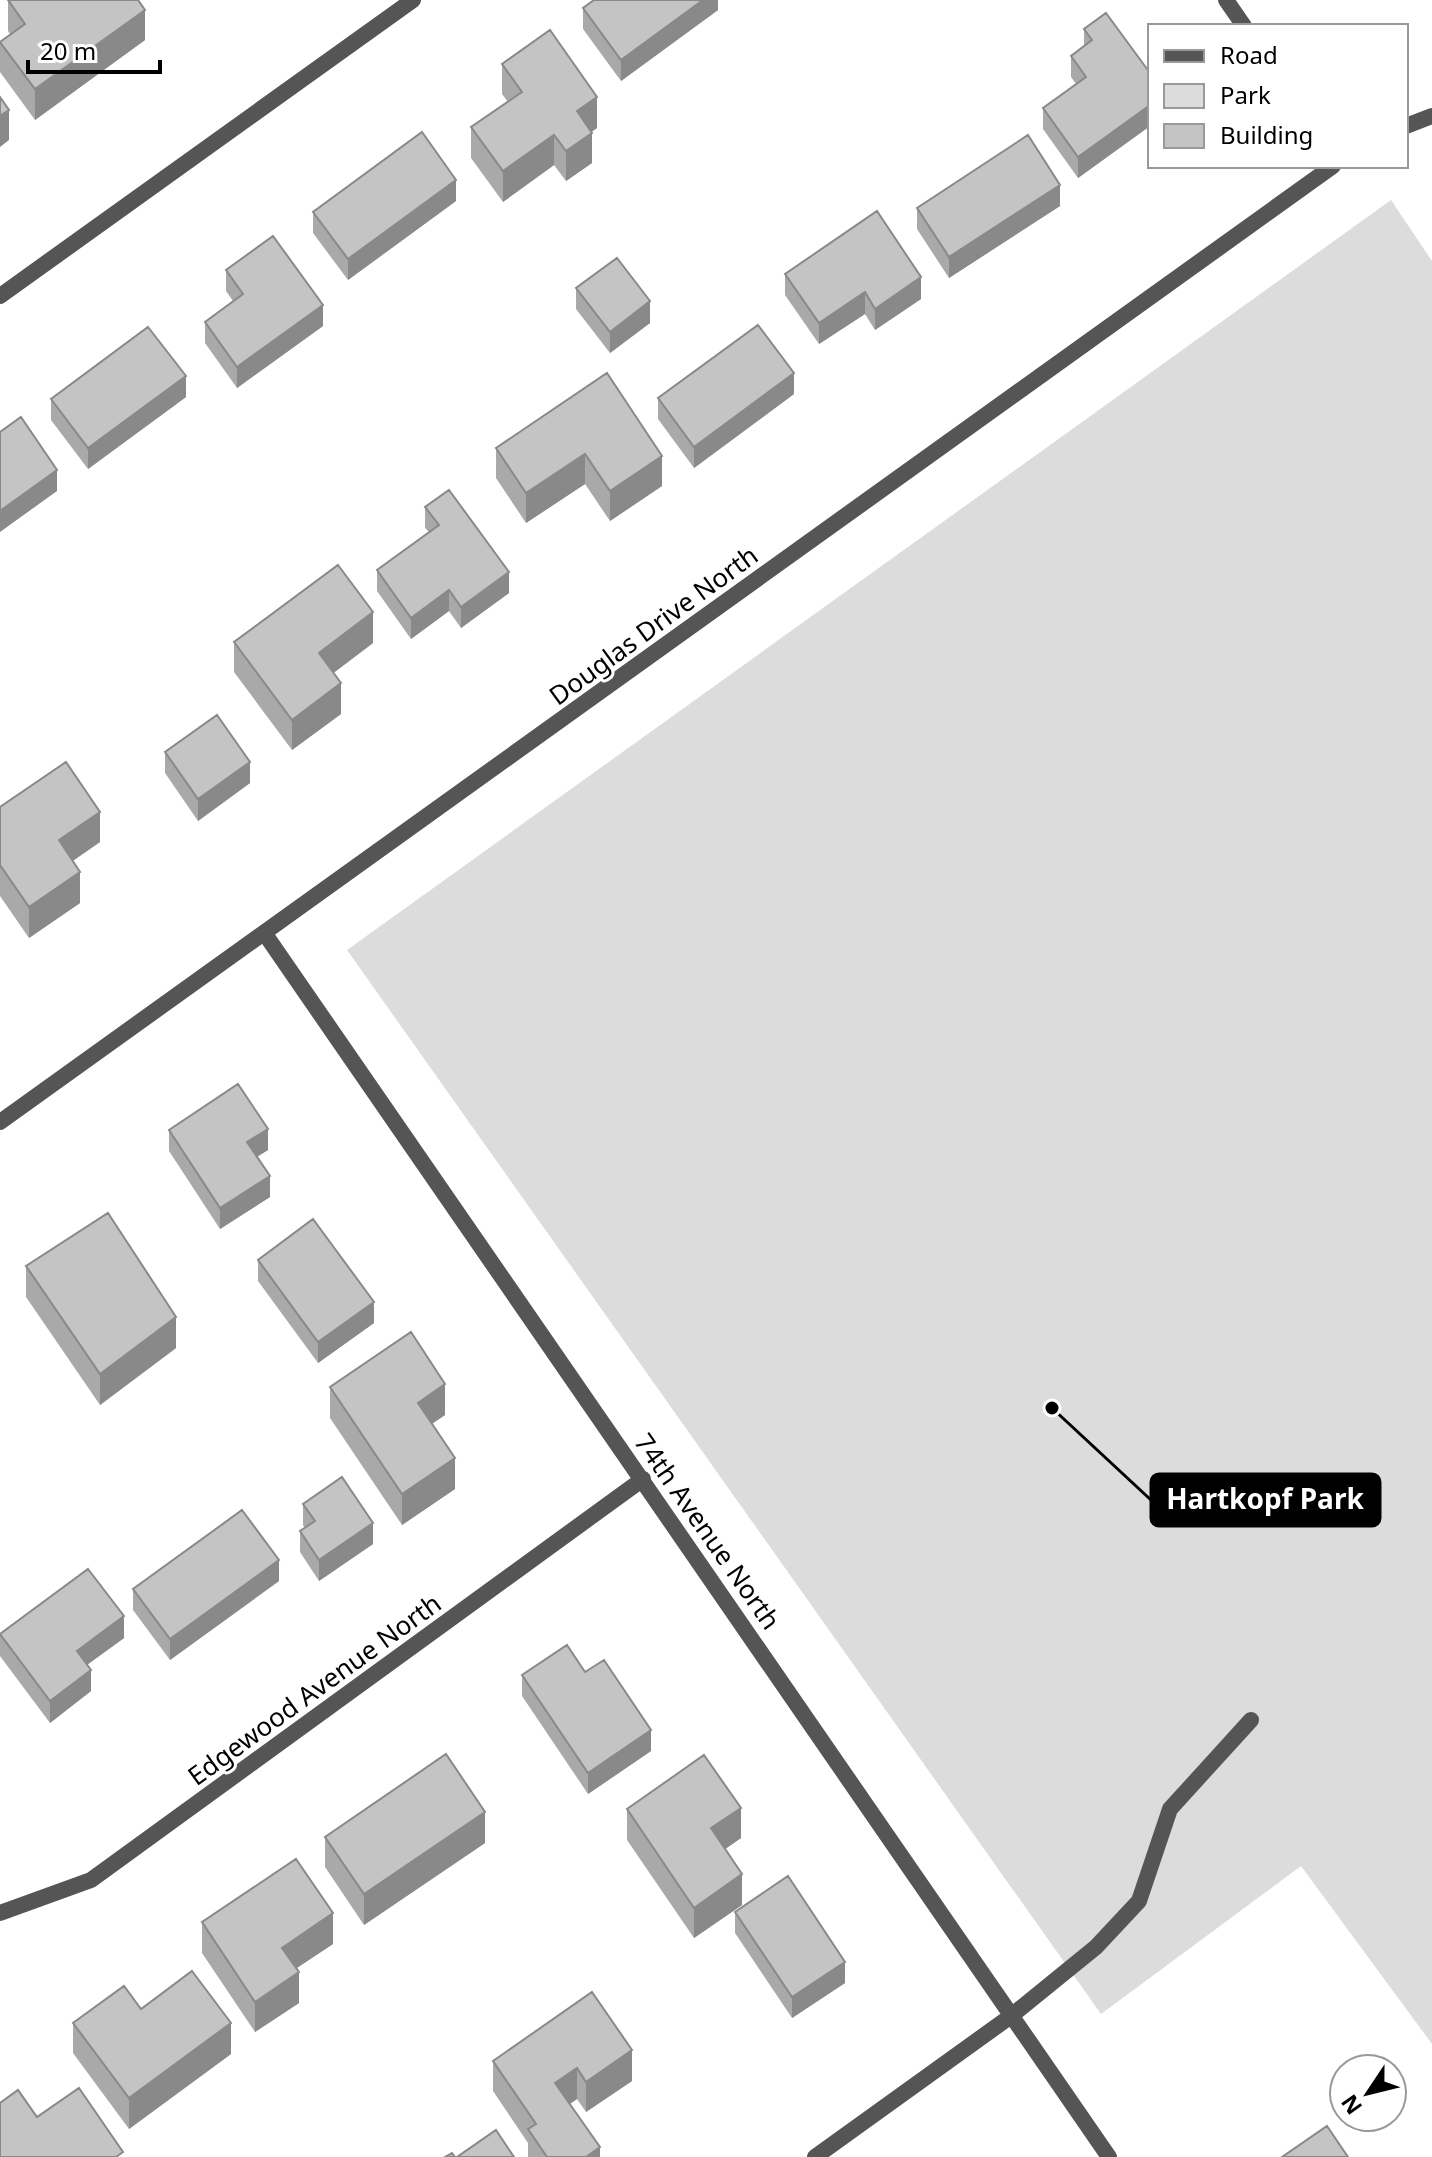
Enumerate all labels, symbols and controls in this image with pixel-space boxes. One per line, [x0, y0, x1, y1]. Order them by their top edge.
scale bar [28, 24, 160, 74]
legend [1148, 24, 1408, 168]
text: 20 m [40, 34, 96, 67]
text: Road [1220, 38, 1278, 71]
text: Park [1220, 78, 1271, 111]
text: Building [1220, 118, 1313, 151]
street label: Douglas Drive North [541, 537, 765, 713]
street label: 74th Avenue North [627, 1426, 789, 1636]
callout: Hartkopf Park [1151, 1474, 1380, 1526]
text: Hartkopf Park [1166, 1479, 1364, 1517]
street label: Edgewood Avenue North [180, 1585, 448, 1793]
north arrow [1328, 2053, 1408, 2133]
text: N [1333, 2089, 1368, 2121]

